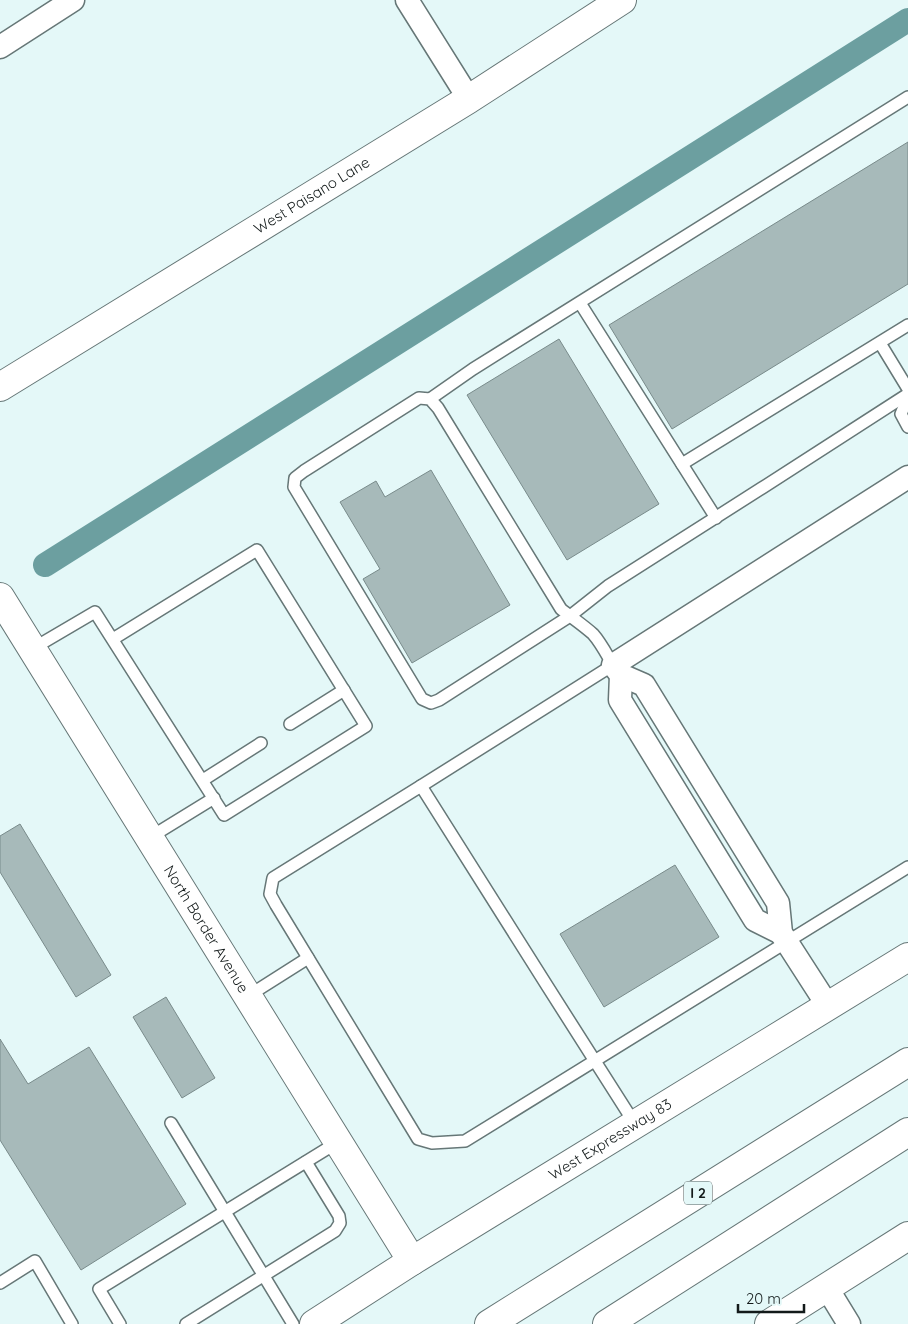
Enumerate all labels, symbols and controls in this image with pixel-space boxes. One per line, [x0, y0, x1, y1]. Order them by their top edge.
street label: West Paisano Lane [250, 152, 373, 238]
street label: North Border Avenue [160, 862, 253, 996]
street label: West Expressway 83 [545, 1094, 675, 1184]
road number: I 2 [684, 1182, 712, 1204]
scale bar [738, 1282, 804, 1314]
text: 20 m [746, 1289, 781, 1308]

